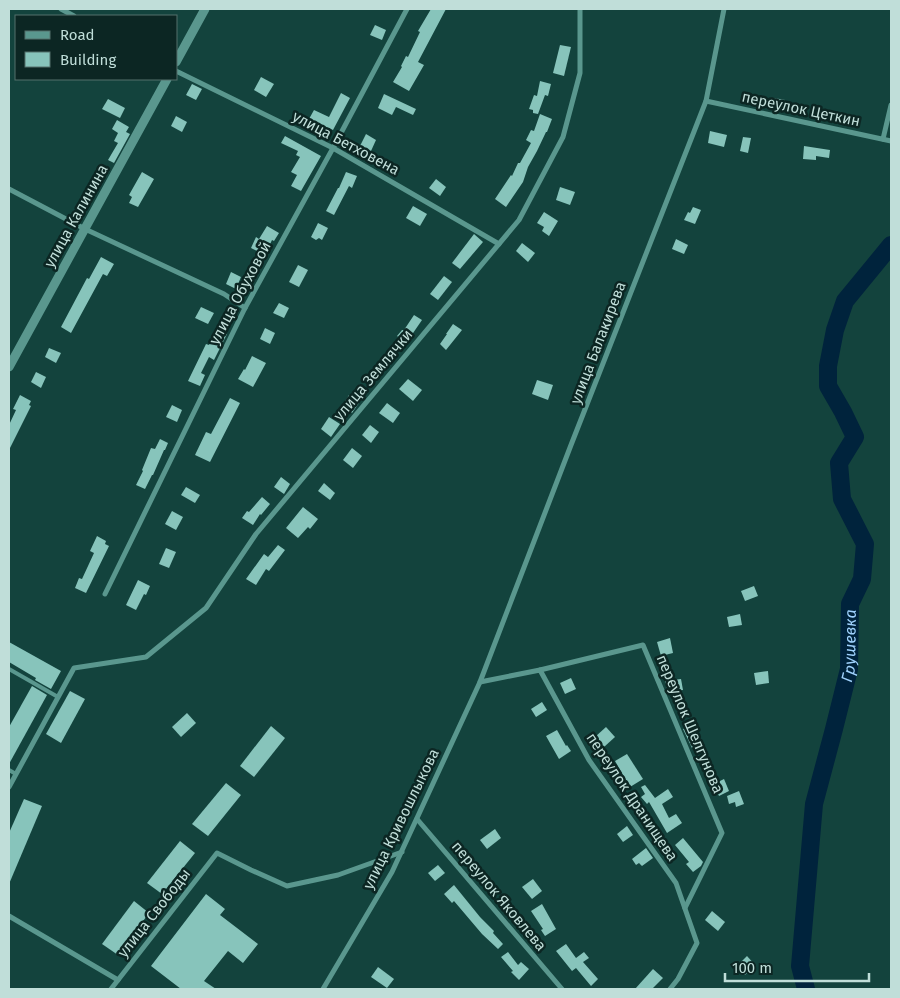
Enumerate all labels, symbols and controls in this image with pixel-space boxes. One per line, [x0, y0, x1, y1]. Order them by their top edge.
legend [15, 15, 178, 80]
text: Road [60, 26, 95, 44]
text: Building [60, 51, 116, 69]
street label: переулок Цеткин [740, 88, 862, 130]
street label: улица Бетховена [289, 107, 403, 179]
street label: улица Калинина [40, 161, 112, 271]
street label: улица Обуховой [205, 238, 275, 348]
street label: улица Балакирева [566, 279, 630, 407]
street label: улица Землячки [330, 326, 416, 424]
water label: Грушевка [837, 609, 860, 684]
street label: переулок Шелгунова [653, 652, 727, 796]
street label: переулок Дранищева [582, 729, 682, 865]
street label: улица Кривошлыкова [359, 746, 443, 892]
street label: переулок Яковлева [448, 838, 550, 954]
street label: улица Свободы [114, 865, 194, 961]
scale bar [725, 950, 869, 982]
text: 100 m [732, 959, 772, 977]

